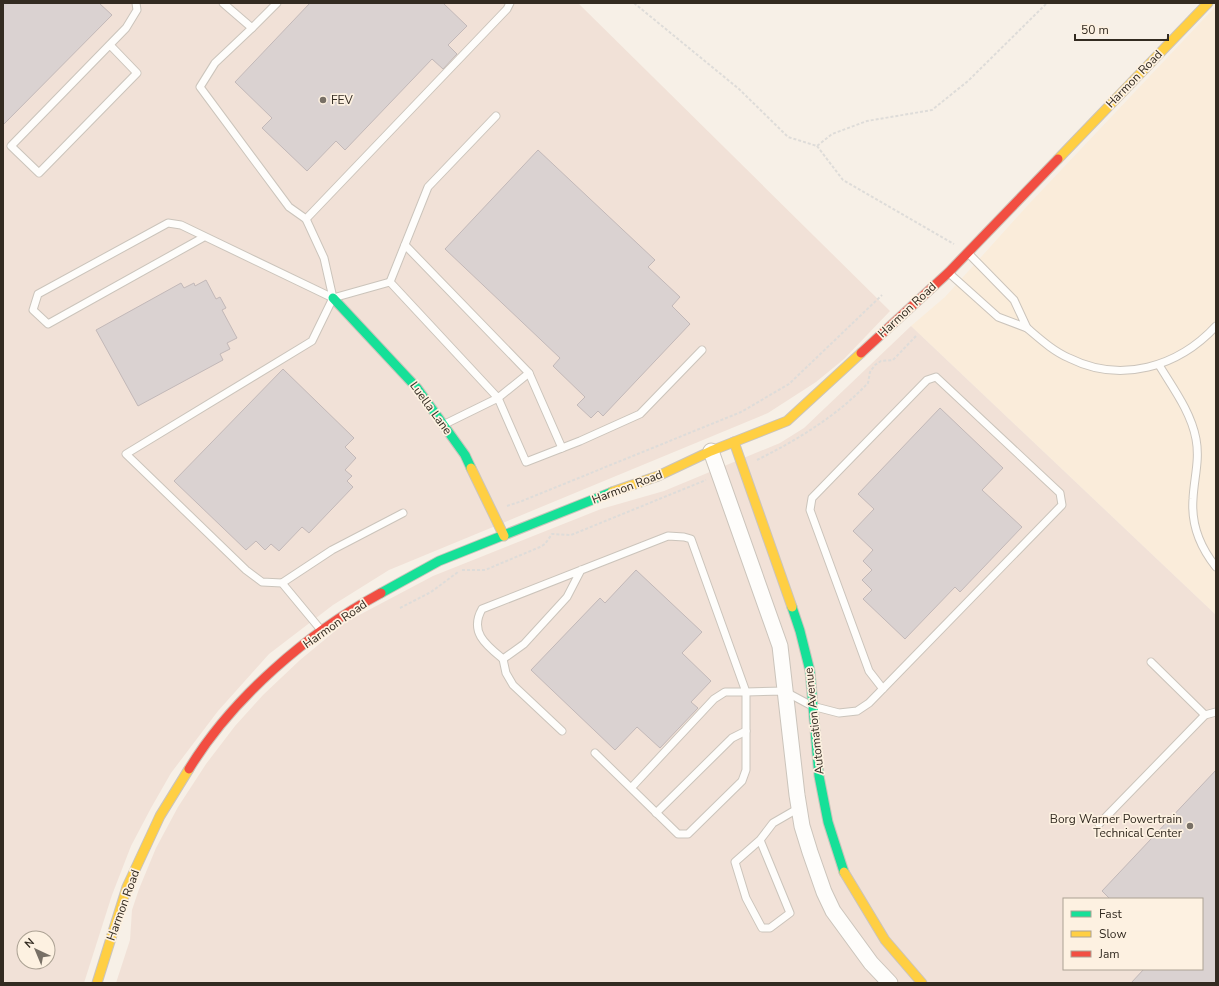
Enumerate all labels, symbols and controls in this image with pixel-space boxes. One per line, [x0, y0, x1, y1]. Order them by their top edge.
scale bar [1075, 16, 1168, 42]
text: 50 m [1081, 22, 1109, 38]
street label: Harmon Road [1102, 47, 1166, 111]
place label: FEV [331, 92, 353, 108]
marker: FEV [318, 95, 328, 105]
street label: Harmon Road [874, 279, 940, 341]
street label: Luella Lane [406, 378, 456, 438]
street label: Harmon Road [589, 466, 665, 508]
street label: Harmon Road [300, 596, 370, 652]
street label: Automation Avenue [800, 667, 828, 775]
place label: Borg Warner Powertrain Technical Center [1050, 811, 1183, 841]
marker: Borg Warner Powertrain Technical Center [1185, 821, 1195, 831]
street label: Harmon Road [103, 867, 143, 943]
legend [1063, 898, 1203, 970]
text: Fast [1099, 906, 1122, 922]
text: Slow [1099, 926, 1127, 942]
north arrow [16, 930, 56, 970]
text: N [21, 935, 38, 951]
text: Jam [1098, 946, 1120, 962]

